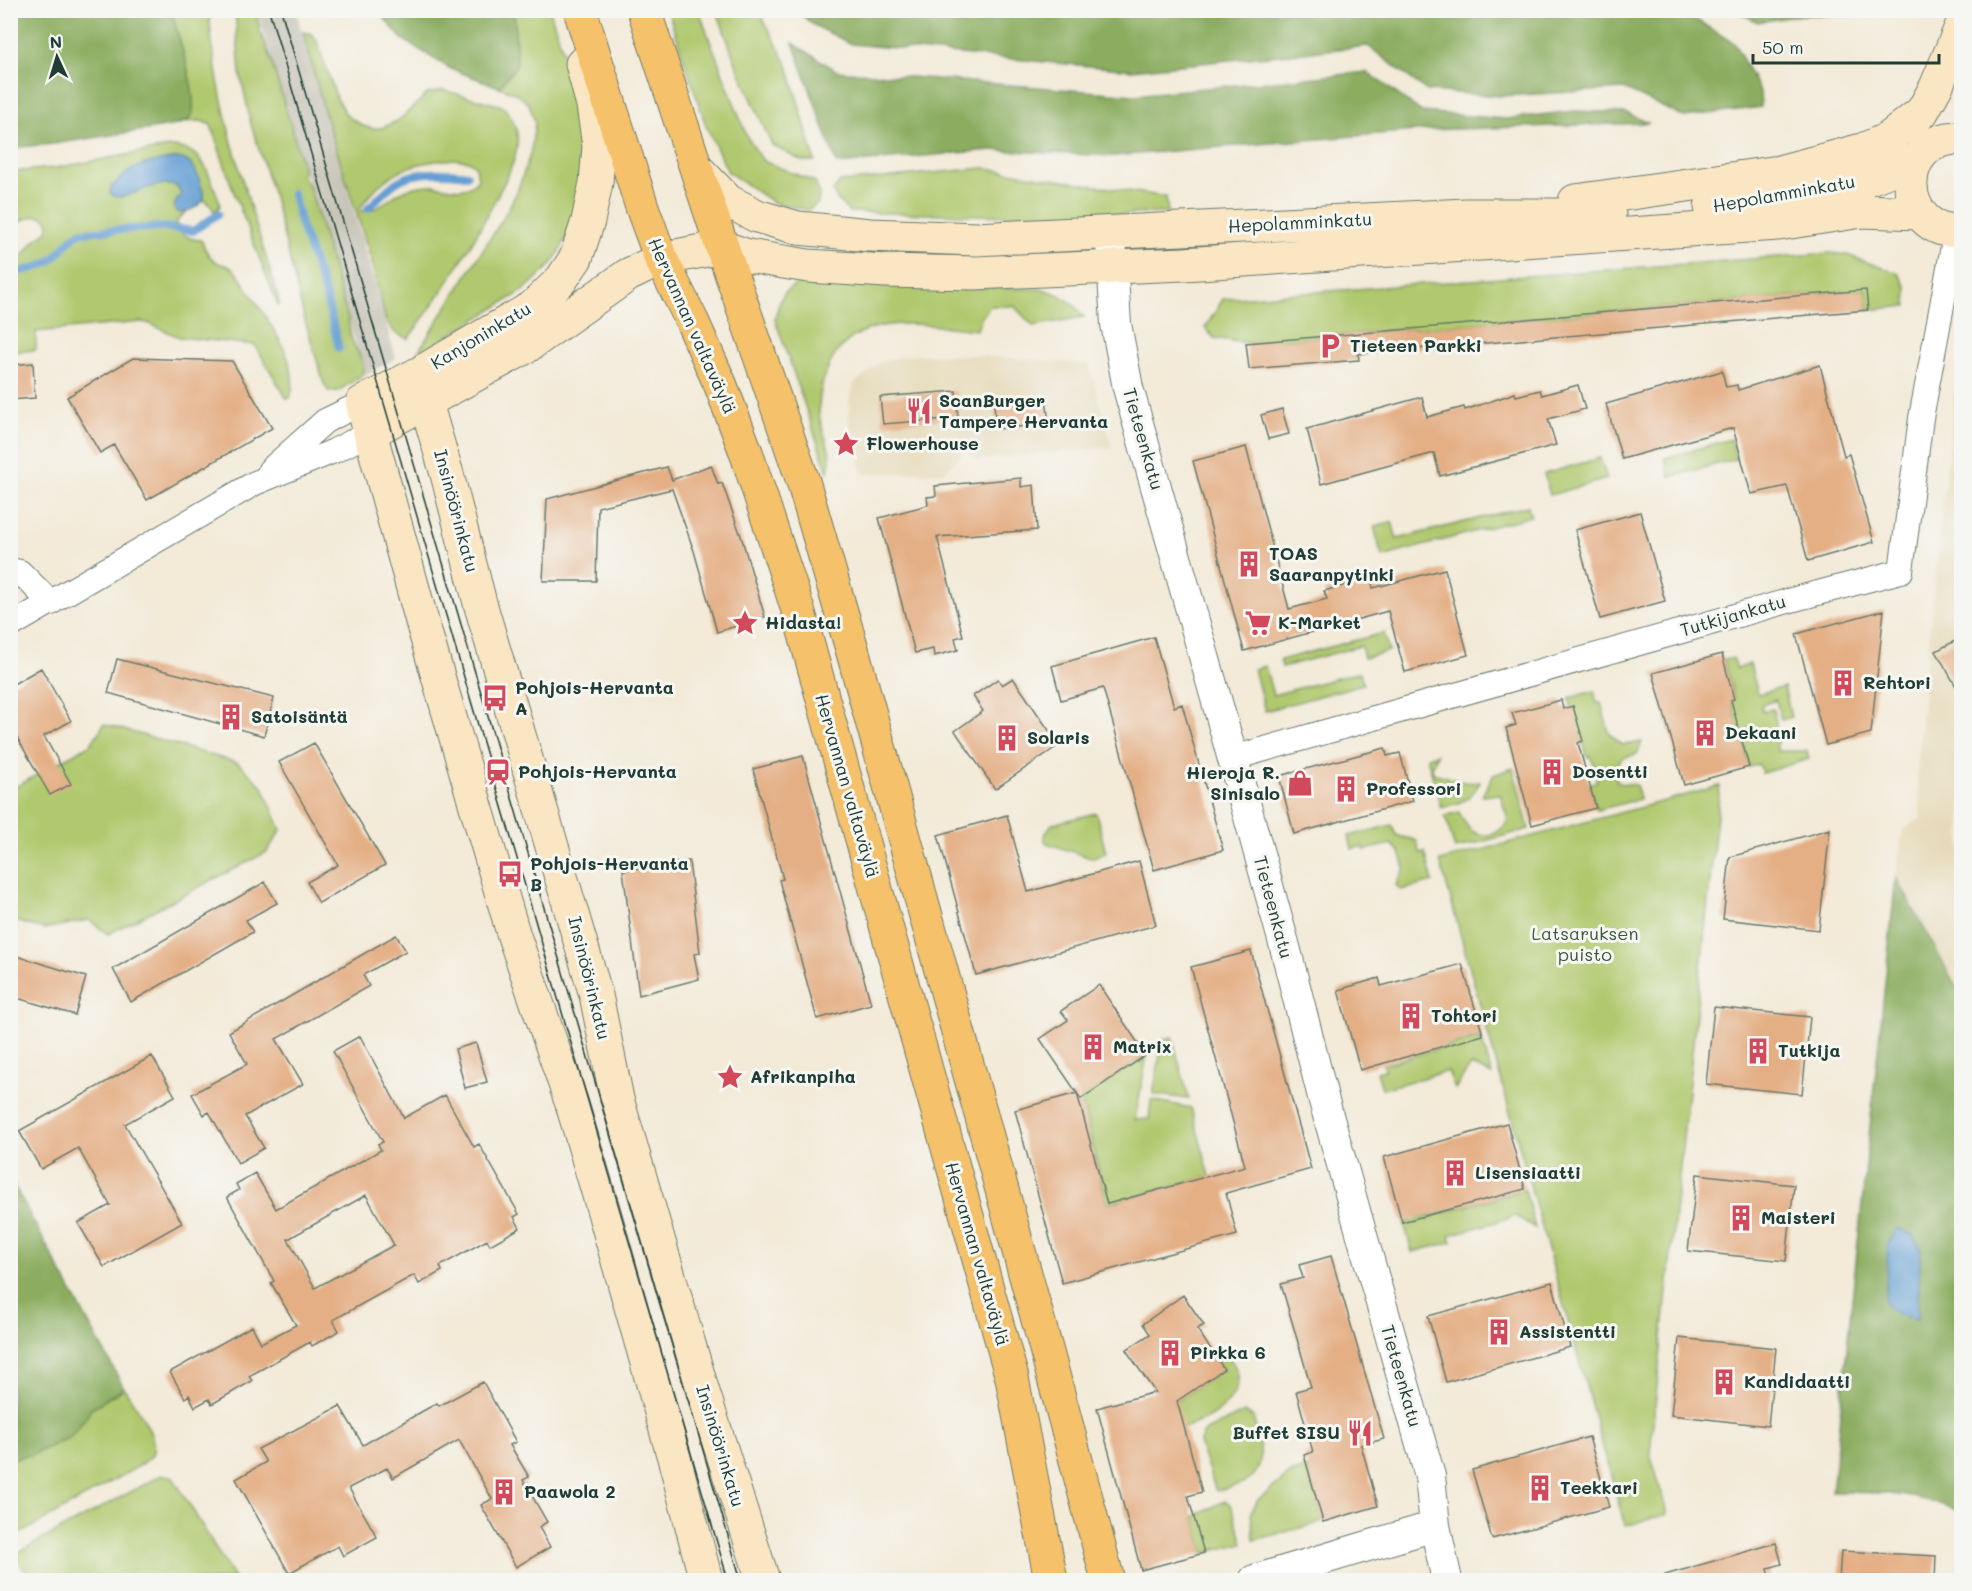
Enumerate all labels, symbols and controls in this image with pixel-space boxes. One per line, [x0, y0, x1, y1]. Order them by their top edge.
north arrow [27, 27, 87, 87]
scale bar [1753, 27, 1939, 65]
text: N [49, 31, 63, 52]
text: 50 m [1762, 35, 1804, 59]
street label: Hepolamminkatu [1711, 169, 1857, 217]
street label: Hepolamminkatu [1227, 206, 1373, 238]
street label: Hervannan valtaväylä [643, 234, 743, 417]
street label: Kanjoninkatu [426, 296, 535, 374]
parking icon: Tieteen Parkki [1315, 331, 1345, 361]
place label: Tieteen Parkki [1350, 333, 1482, 357]
street label: Tieteenkatu [1118, 385, 1170, 493]
place label: ScanBurger Tampere Hervanta [939, 388, 1108, 433]
restaurant icon: ScanBurger Tampere Hervanta [904, 396, 934, 426]
place icon: Flowerhouse [831, 429, 861, 459]
place label: Flowerhouse [866, 431, 979, 455]
street label: Insinöörinkatu [429, 447, 485, 575]
place label: TOAS Saaranpytinki [1269, 541, 1394, 586]
building icon: TOAS Saaranpytinki [1234, 549, 1264, 579]
street label: Tutkijankatu [1677, 589, 1788, 642]
place icon: Hidasta! [730, 608, 760, 638]
supermarket icon: K-Market [1243, 608, 1273, 638]
place label: Hidasta! [765, 610, 841, 634]
place label: K-Market [1278, 610, 1361, 634]
building icon: Rehtori [1828, 668, 1858, 698]
place label: Rehtori [1863, 670, 1931, 694]
place label: Pohjois-Hervanta A [515, 675, 674, 720]
bus stop icon: Pohjois-Hervanta A [480, 683, 510, 713]
street label: Hervannan valtaväylä [810, 691, 886, 880]
building icon: Satoisäntä [216, 702, 246, 732]
place label: Satoisäntä [251, 704, 348, 728]
building icon: Dekaani [1690, 718, 1720, 748]
place label: Dekaani [1725, 720, 1797, 744]
building icon: Solaris [992, 723, 1022, 753]
place label: Solaris [1027, 725, 1090, 749]
station icon: Pohjois-Hervanta [483, 757, 513, 787]
building icon: Dosentti [1537, 757, 1567, 787]
place label: Pohjois-Hervanta [518, 759, 677, 783]
place label: Dosentti [1572, 759, 1648, 783]
place label: Hieroja R. Sinisalo [1186, 760, 1280, 805]
shop icon: Hieroja R. Sinisalo [1285, 768, 1315, 798]
building icon: Professori [1331, 774, 1361, 804]
place label: Professori [1366, 776, 1462, 800]
place label: Pohjois-Hervanta B [530, 851, 689, 896]
street label: Tieteenkatu [1249, 853, 1299, 961]
bus stop icon: Pohjois-Hervanta B [495, 859, 525, 889]
street label: Insinöörinkatu [563, 913, 617, 1042]
park label: Latsaruksen puisto [1532, 921, 1638, 966]
building icon: Tohtori [1396, 1001, 1426, 1031]
place label: Tohtori [1431, 1003, 1497, 1027]
building icon: Matrix [1078, 1032, 1108, 1062]
place label: Matrix [1113, 1034, 1172, 1058]
building icon: Tutkija [1743, 1036, 1773, 1066]
place label: Tutkija [1778, 1038, 1841, 1062]
place icon: Afrikanpiha [715, 1062, 745, 1092]
place label: Afrikanpiha [750, 1064, 856, 1088]
building icon: Lisensiaatti [1440, 1158, 1470, 1188]
street label: Hervannan valtaväylä [940, 1159, 1016, 1348]
place label: Lisensiaatti [1475, 1160, 1581, 1184]
building icon: Maisteri [1726, 1203, 1756, 1233]
place label: Maisteri [1761, 1205, 1836, 1229]
building icon: Assistentti [1484, 1317, 1514, 1347]
place label: Assistentti [1519, 1319, 1616, 1343]
street label: Tieteenkatu [1376, 1322, 1428, 1430]
building icon: Pirkka 6 [1155, 1338, 1185, 1368]
place label: Pirkka 6 [1190, 1340, 1266, 1364]
building icon: Kandidaatti [1709, 1367, 1739, 1397]
place label: Kandidaatti [1744, 1369, 1850, 1393]
street label: Insinöörinkatu [691, 1382, 751, 1510]
restaurant icon: Buffet SISU [1345, 1418, 1375, 1448]
place label: Buffet SISU [1233, 1420, 1340, 1444]
building icon: Teekkari [1525, 1473, 1555, 1503]
place label: Teekkari [1560, 1475, 1638, 1499]
building icon: Paawola 2 [489, 1477, 519, 1507]
place label: Paawola 2 [524, 1479, 616, 1503]

